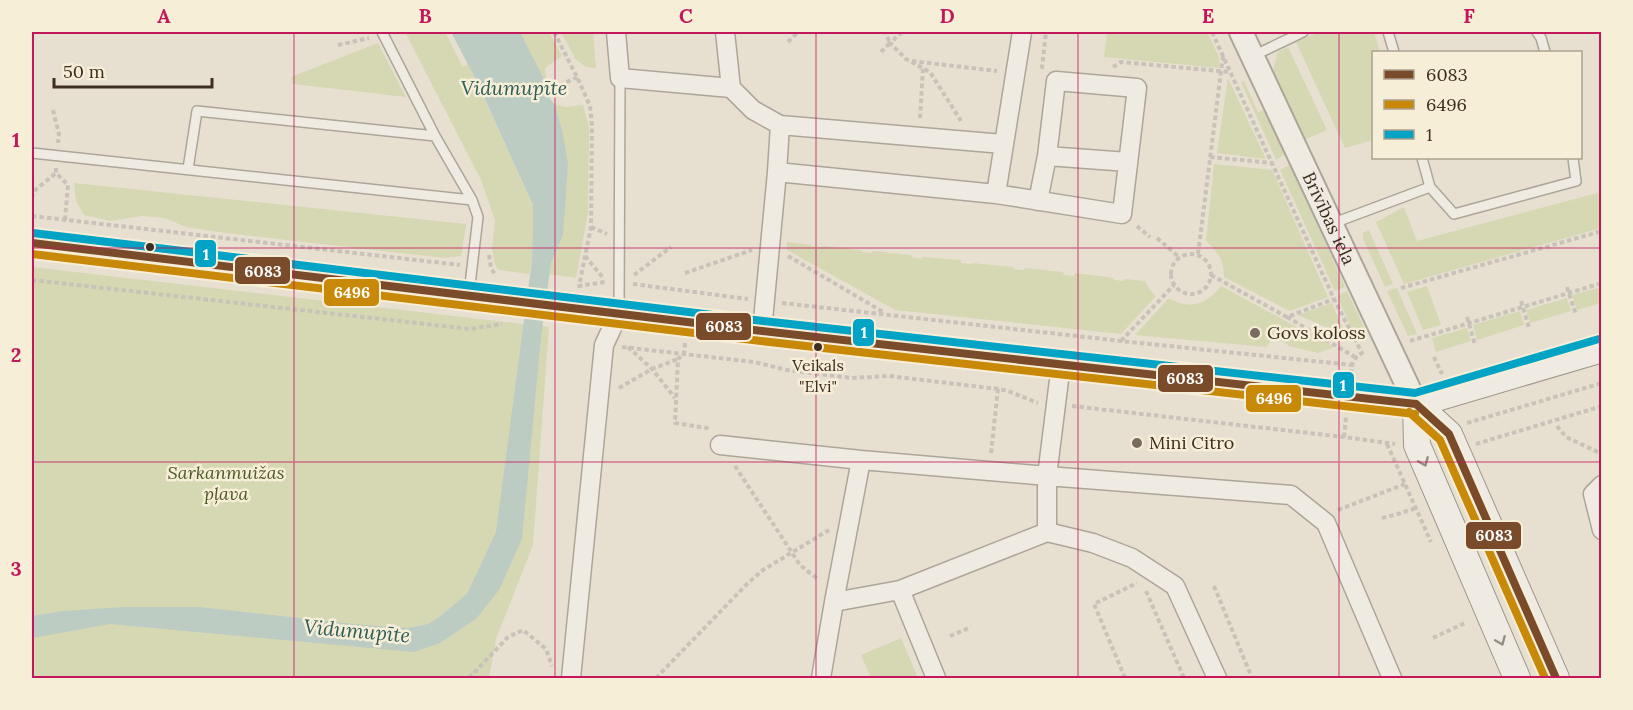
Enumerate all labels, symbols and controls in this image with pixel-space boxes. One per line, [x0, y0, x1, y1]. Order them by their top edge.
text: A [157, 3, 171, 28]
text: B [418, 3, 432, 28]
text: C [679, 3, 693, 28]
text: D [939, 3, 955, 28]
text: E [1202, 3, 1214, 28]
text: F [1463, 3, 1475, 28]
scale bar [54, 51, 212, 89]
legend [1372, 51, 1582, 159]
text: 50 m [63, 60, 105, 83]
text: 6083 [1426, 63, 1468, 86]
water label: Vidumupīte [461, 75, 567, 100]
text: 6496 [1426, 93, 1467, 116]
text: 1 [1426, 123, 1433, 146]
text: 1 [12, 127, 20, 152]
street label: Brīvības iela [1297, 168, 1361, 268]
line badge: 1 [194, 239, 217, 268]
unlabelled marker [144, 241, 156, 253]
text: 1 [203, 244, 209, 264]
line badge: 6083 [234, 256, 291, 285]
text: 6083 [244, 261, 282, 281]
line badge: 6496 [323, 278, 380, 307]
text: 6496 [334, 282, 370, 302]
line badge: 6083 [695, 312, 752, 341]
text: 6083 [705, 316, 743, 336]
line badge: 1 [852, 318, 875, 347]
place label: Govs koloss [1267, 321, 1365, 344]
text: 1 [861, 322, 867, 342]
marker: Govs koloss [1248, 326, 1262, 340]
marker: Veikals "Elvi" [812, 341, 824, 353]
text: 2 [11, 342, 21, 367]
place label: Veikals "Elvi" [791, 355, 844, 396]
line badge: 6083 [1157, 364, 1214, 393]
text: 6083 [1166, 368, 1204, 388]
line badge: 1 [1332, 371, 1355, 399]
text: 1 [1340, 375, 1346, 395]
line badge: 6496 [1245, 384, 1302, 413]
text: 6496 [1256, 388, 1292, 408]
place label: Mini Citro [1149, 431, 1234, 454]
marker: Mini Citro [1130, 436, 1144, 450]
one-way arrow [1417, 455, 1429, 466]
park label: Sarkanmuižas pļava [168, 461, 284, 505]
line badge: 6083 [1465, 521, 1522, 550]
text: 6083 [1475, 525, 1513, 545]
text: 3 [10, 556, 22, 581]
water label: Vidumupīte [303, 613, 411, 648]
one-way arrow [1494, 634, 1506, 645]

